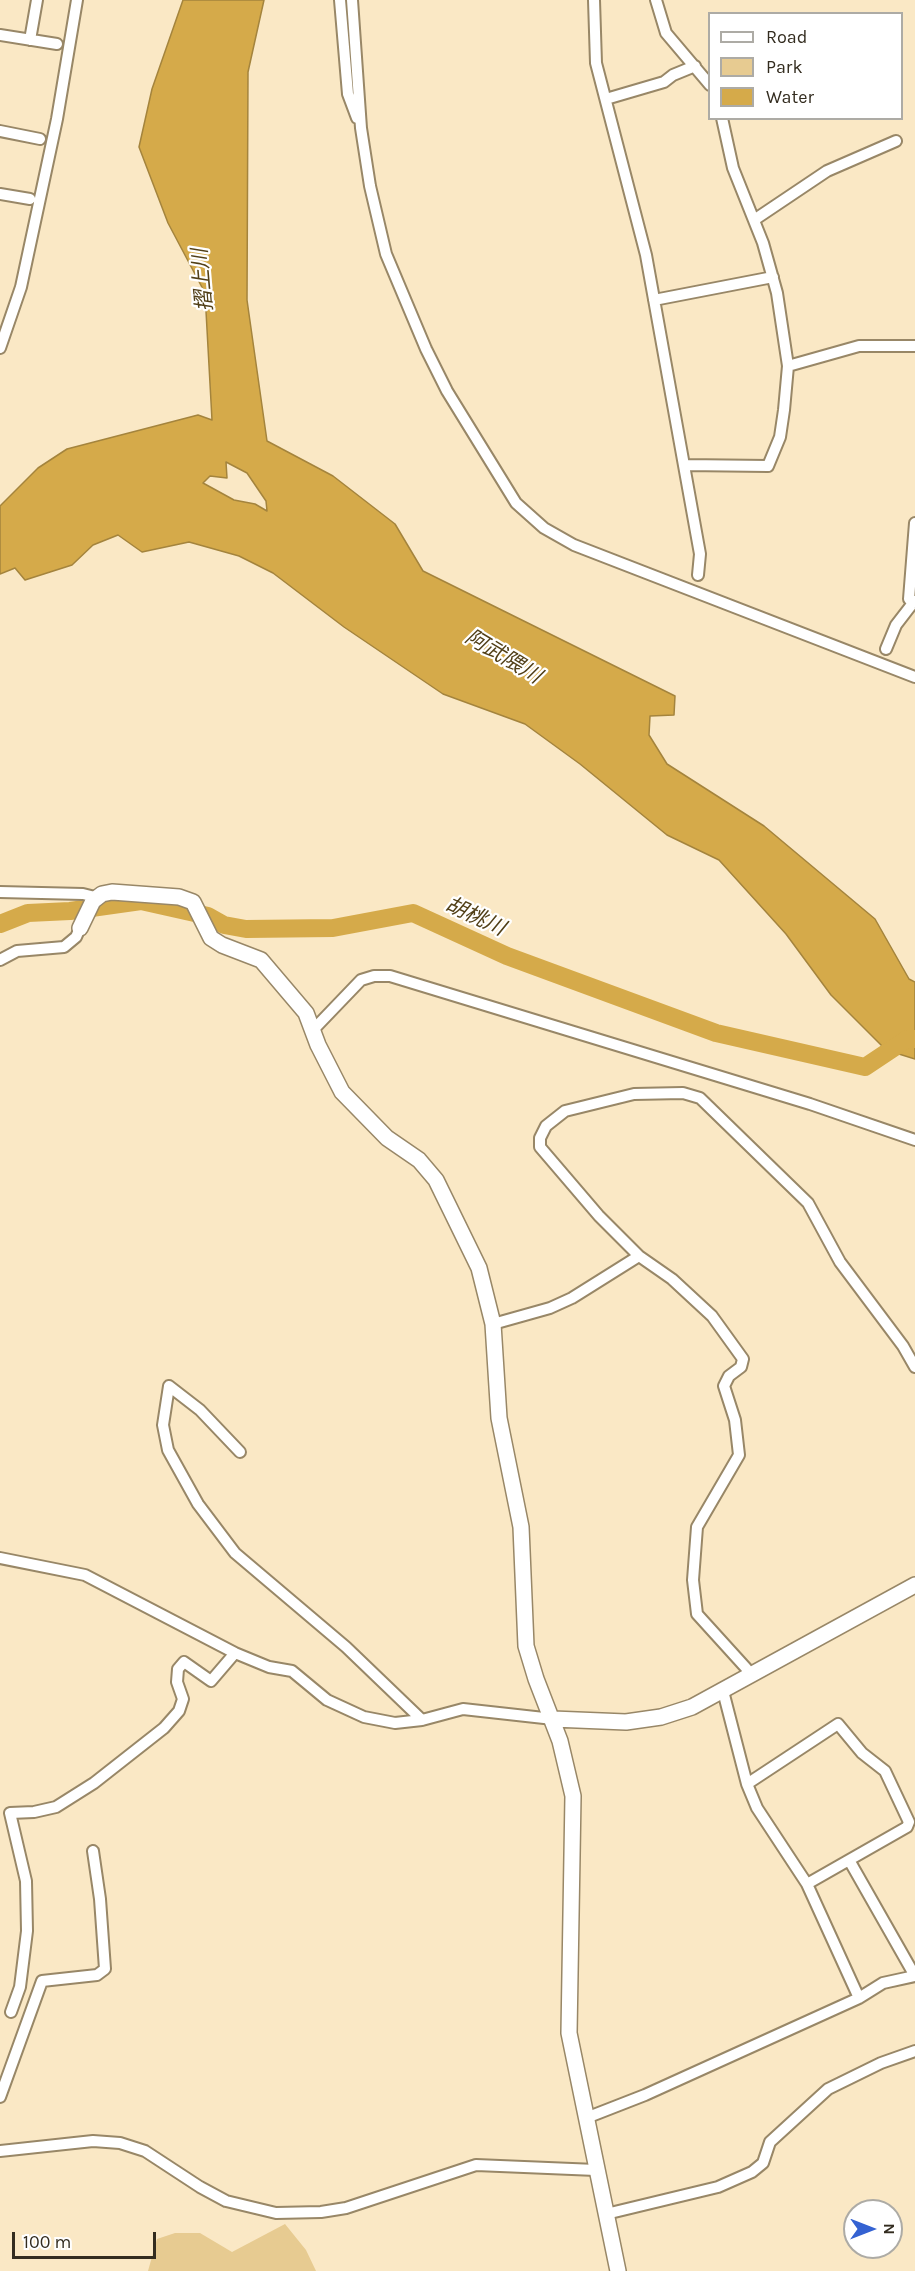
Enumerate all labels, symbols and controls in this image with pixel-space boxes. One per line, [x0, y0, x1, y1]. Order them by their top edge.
legend [708, 12, 903, 120]
text: Road [766, 26, 807, 48]
text: Park [766, 56, 803, 78]
text: Water [766, 86, 814, 108]
water label: 摺上川 [188, 248, 218, 312]
water label: 阿武隈川 [461, 625, 545, 689]
water label: 胡桃川 [441, 892, 509, 942]
north arrow [843, 2199, 903, 2259]
scale bar [15, 2220, 159, 2258]
text: N [880, 2223, 899, 2235]
text: 100 m [23, 2231, 71, 2253]

